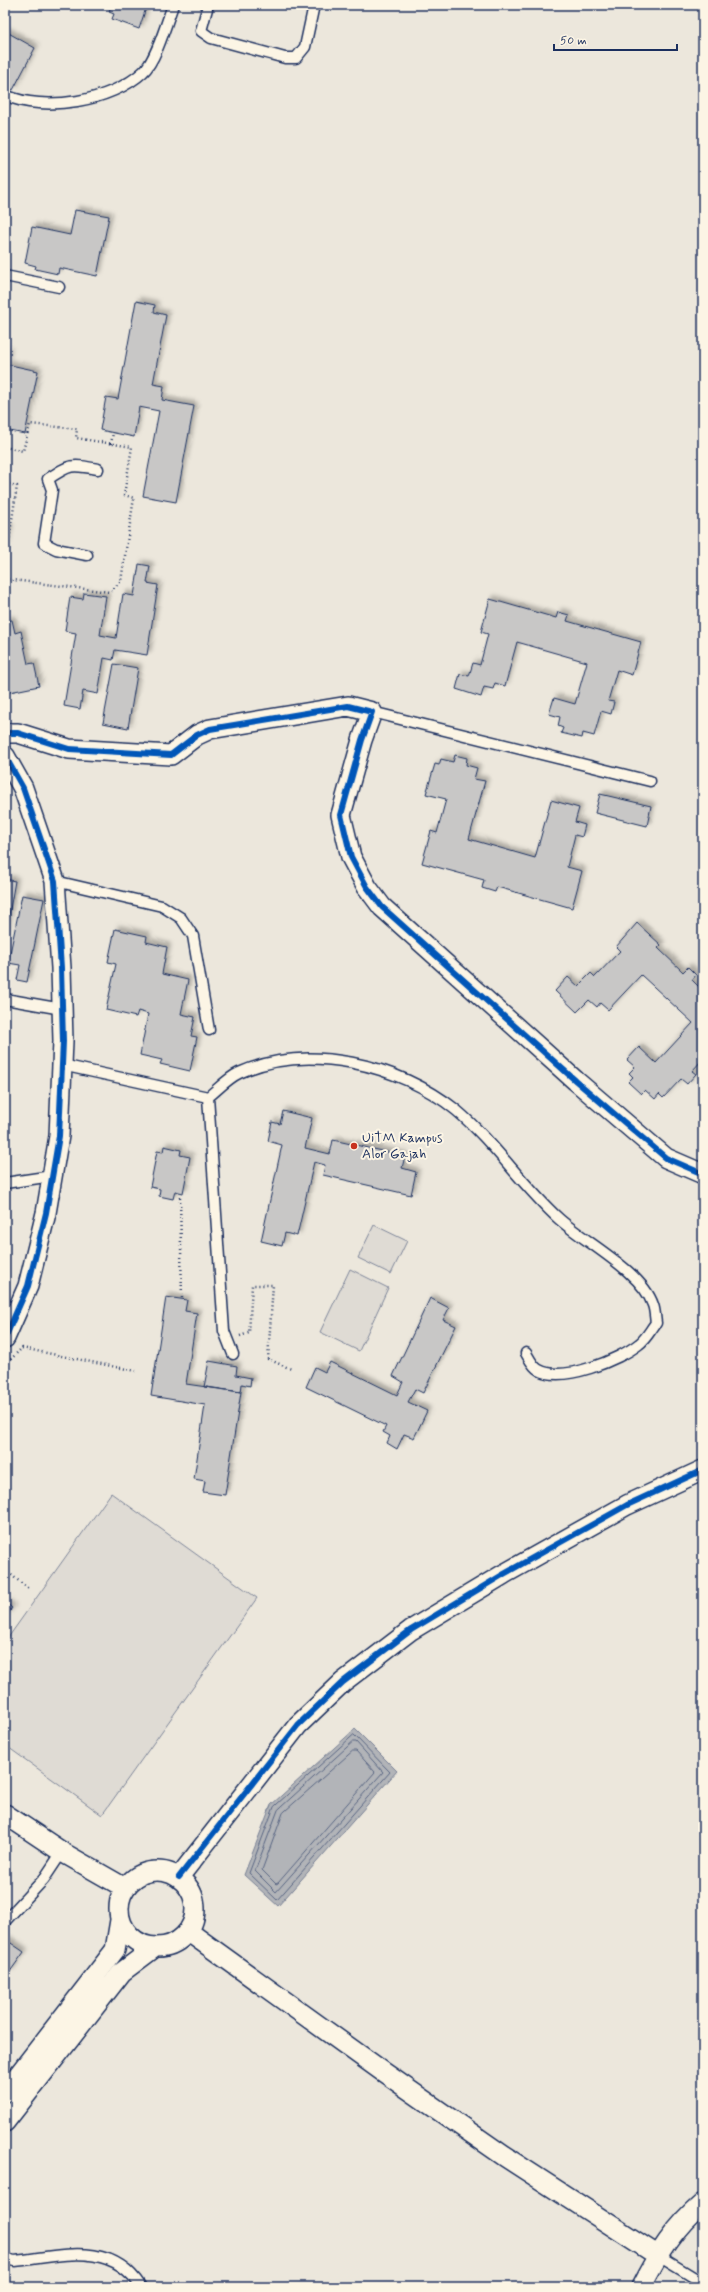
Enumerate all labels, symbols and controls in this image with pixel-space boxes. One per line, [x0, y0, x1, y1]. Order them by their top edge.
scale bar [554, 26, 677, 52]
text: 50 m [560, 33, 587, 49]
place label: UiTM Kampus Alor Gajah [362, 1129, 443, 1163]
marker: UiTM Kampus Alor Gajah [349, 1141, 359, 1151]

